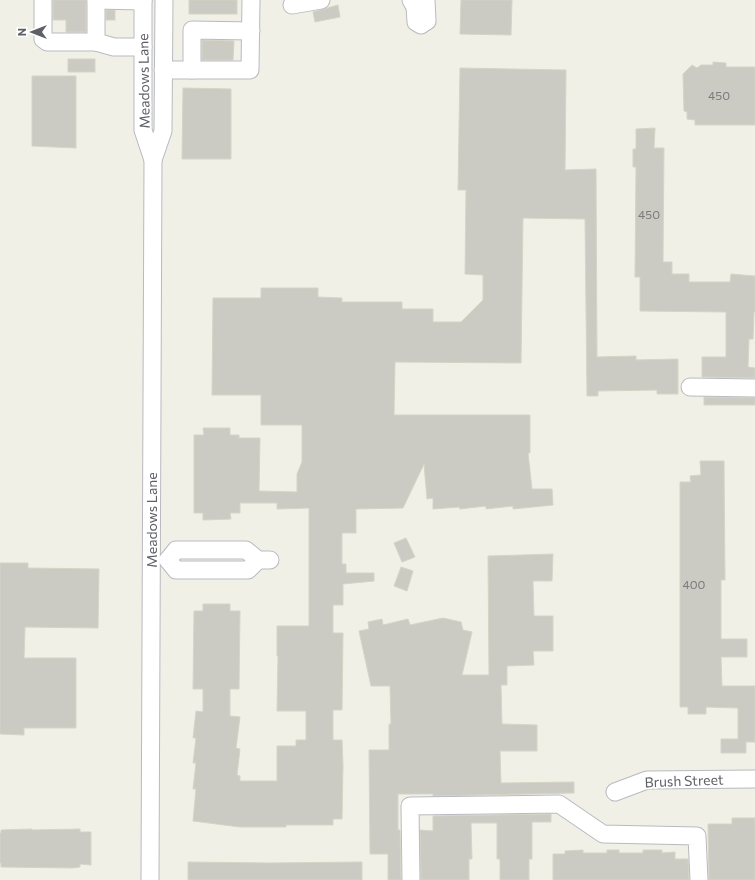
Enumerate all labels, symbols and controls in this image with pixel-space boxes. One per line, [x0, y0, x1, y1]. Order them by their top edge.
north arrow [12, 12, 52, 52]
text: N [15, 28, 28, 36]
street label: Meadows Lane [134, 33, 153, 129]
house number: 450 [708, 88, 730, 102]
house number: 450 [638, 207, 660, 221]
street label: Meadows Lane [143, 472, 160, 568]
house number: 400 [683, 577, 706, 591]
street label: Brush Street [644, 771, 724, 790]

